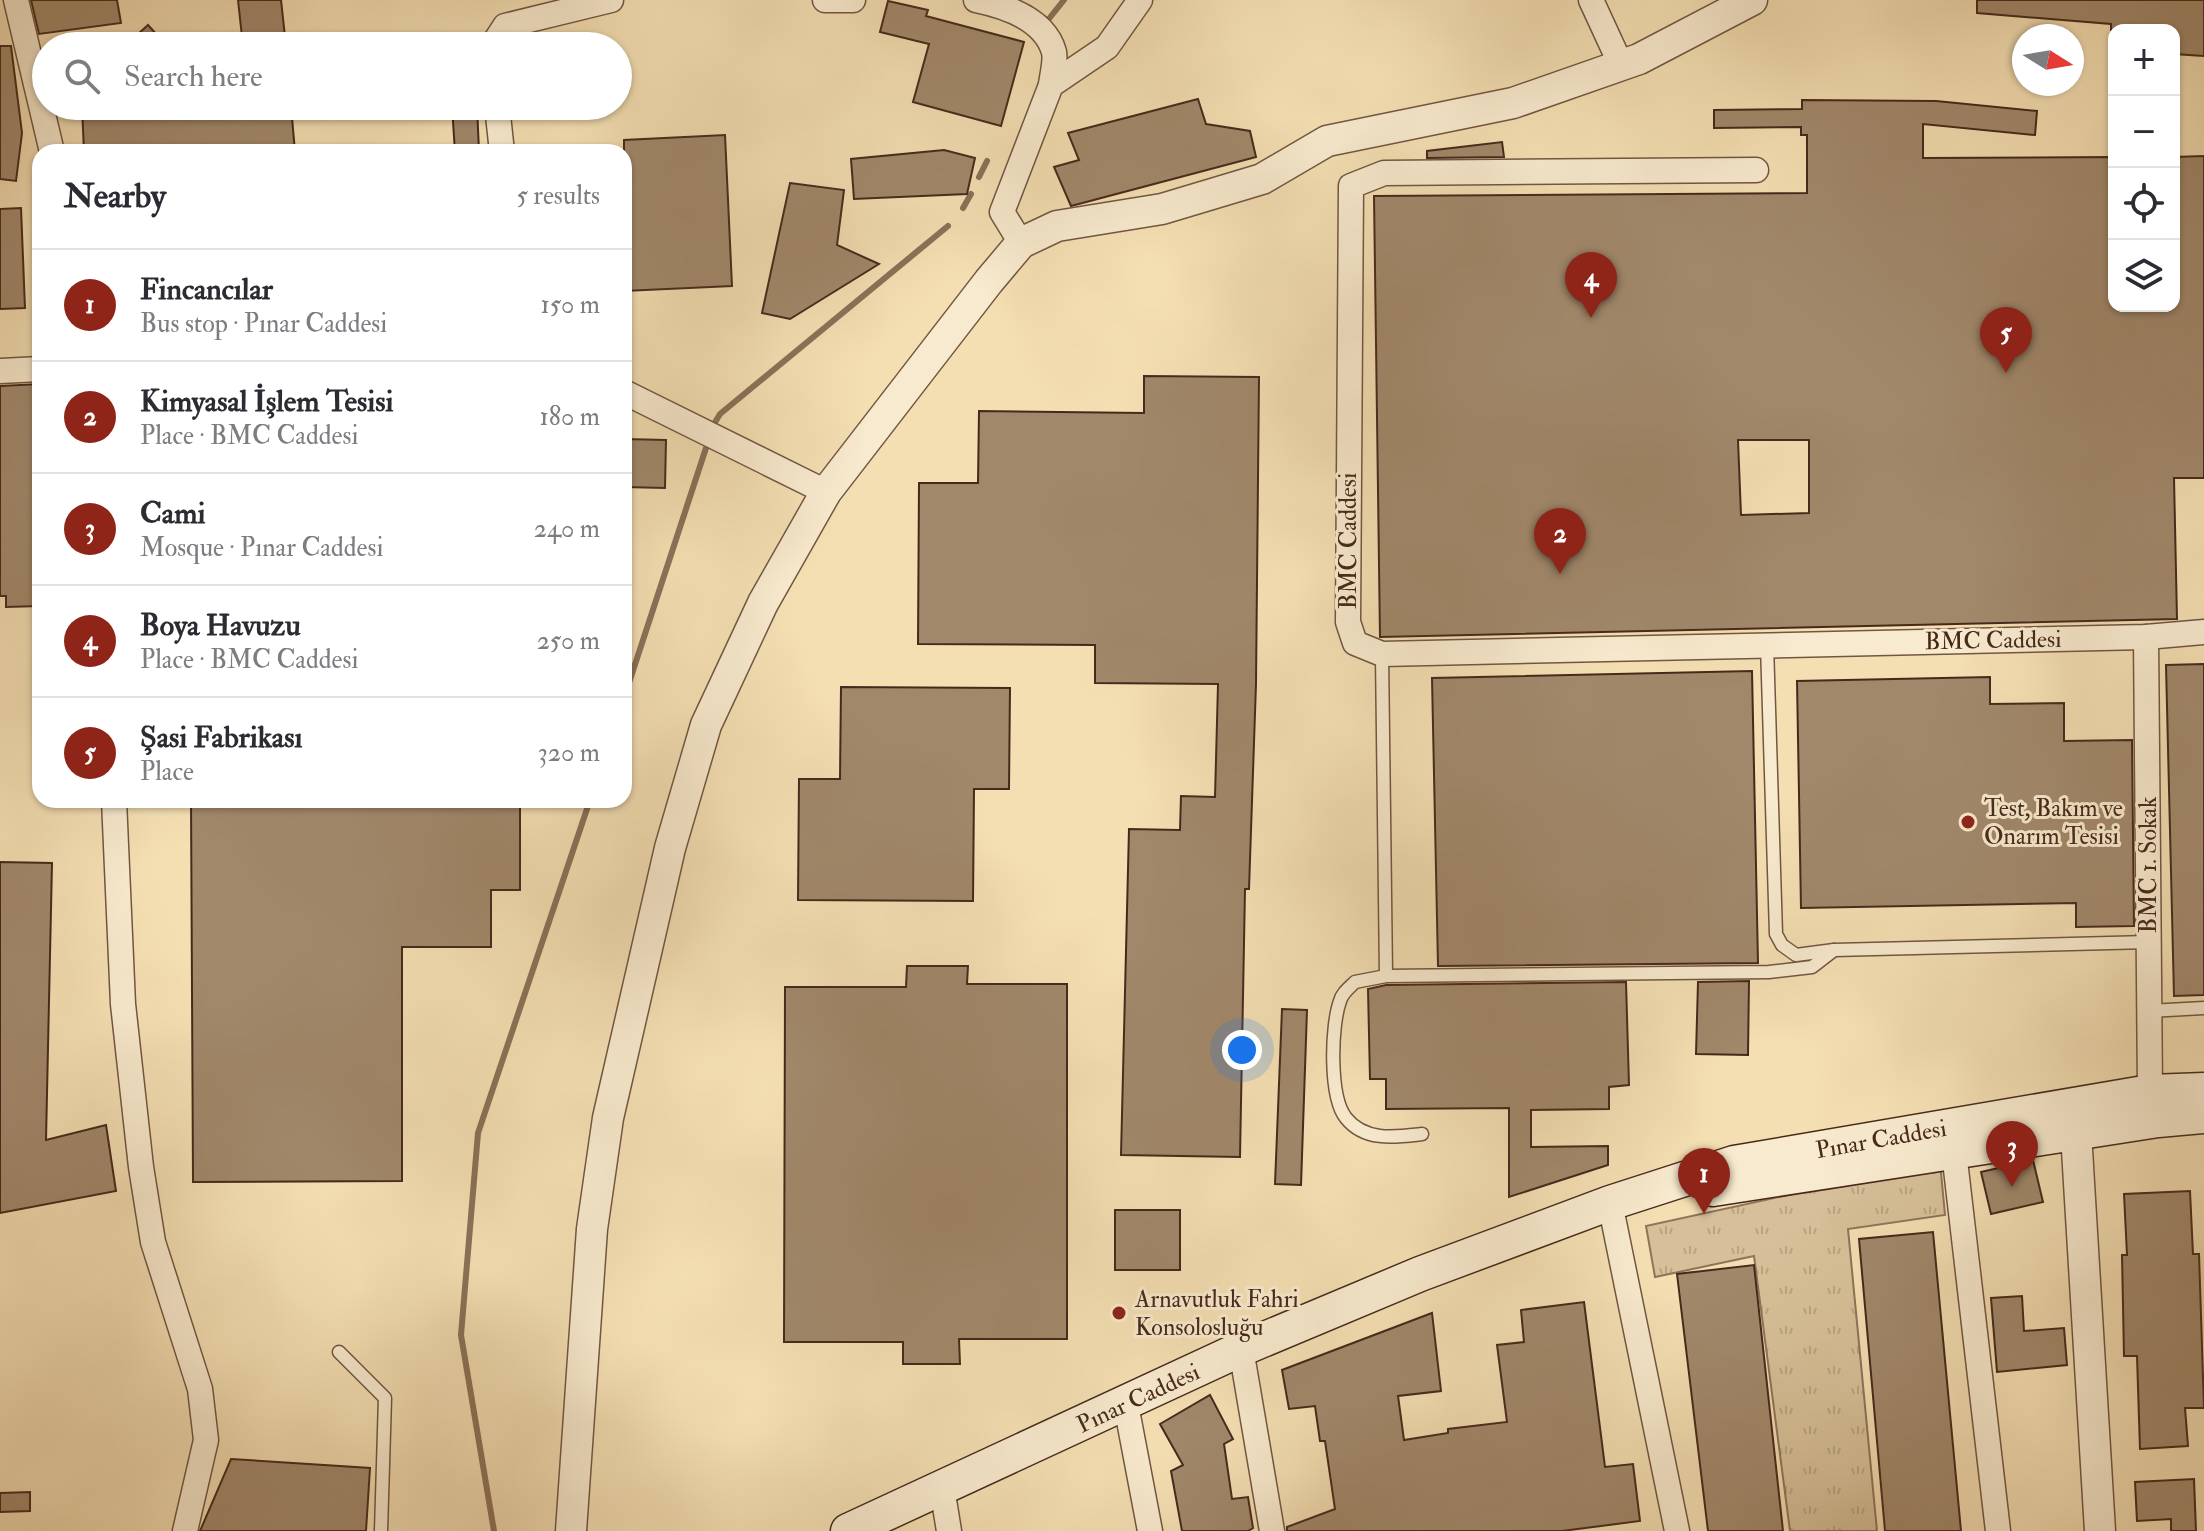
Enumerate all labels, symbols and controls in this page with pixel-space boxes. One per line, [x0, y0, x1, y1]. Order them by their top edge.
north arrow [2012, 24, 2084, 96]
map controls [2108, 24, 2180, 312]
button: + [2108, 24, 2180, 96]
search box [32, 32, 632, 120]
icon: search [60, 54, 104, 98]
text: Search here [124, 58, 263, 95]
button: − [2108, 96, 2180, 168]
button: locate [2108, 168, 2180, 240]
text: Nearby [64, 175, 166, 218]
text: 5 results [516, 180, 600, 212]
button: layers [2108, 240, 2180, 312]
pin: 4 [1565, 252, 1617, 318]
text: Fincancılar [140, 271, 273, 308]
text: 1 [85, 289, 95, 321]
text: 150 m [541, 289, 600, 321]
pin: 5 [1980, 307, 2032, 373]
text: Bus stop · Pınar Caddesi [140, 308, 387, 340]
text: Kimyasal İşlem Tesisi [140, 383, 393, 420]
text: 2 [83, 401, 97, 433]
text: 180 m [540, 401, 600, 433]
text: Place · BMC Caddesi [140, 420, 358, 452]
street label: BMC Caddesi [1333, 473, 1364, 609]
text: Cami [140, 495, 205, 532]
pin: 2 [1534, 508, 1586, 574]
text: 3 [85, 513, 95, 545]
text: 240 m [534, 513, 600, 545]
text: Mosque · Pınar Caddesi [140, 532, 383, 564]
text: Boya Havuzu [140, 607, 301, 644]
street label: BMC Caddesi [1924, 624, 2062, 657]
text: 4 [83, 625, 97, 657]
text: 250 m [537, 625, 600, 657]
text: Place · BMC Caddesi [140, 644, 358, 676]
text: Şasi Fabrikası [140, 719, 302, 756]
text: 5 [84, 737, 96, 769]
text: 320 m [538, 737, 600, 769]
text: Place [140, 756, 194, 788]
place label: Test, Bakım ve Onarım Tesisi [1984, 793, 2123, 852]
street label: BMC 1. Sokak [2133, 796, 2164, 934]
marker: Test, Bakım ve Onarım Tesisi [1959, 813, 1977, 831]
your location [1222, 1030, 1262, 1070]
street label: Pınar Caddesi [1813, 1113, 1949, 1166]
pin: 3 [1986, 1121, 2038, 1187]
pin: 1 [1678, 1148, 1730, 1214]
place label: Arnavutluk Fahri Konsolosluğu [1134, 1284, 1299, 1343]
marker: Arnavutluk Fahri Konsolosluğu [1110, 1304, 1128, 1322]
street label: Pınar Caddesi [1072, 1356, 1205, 1440]

